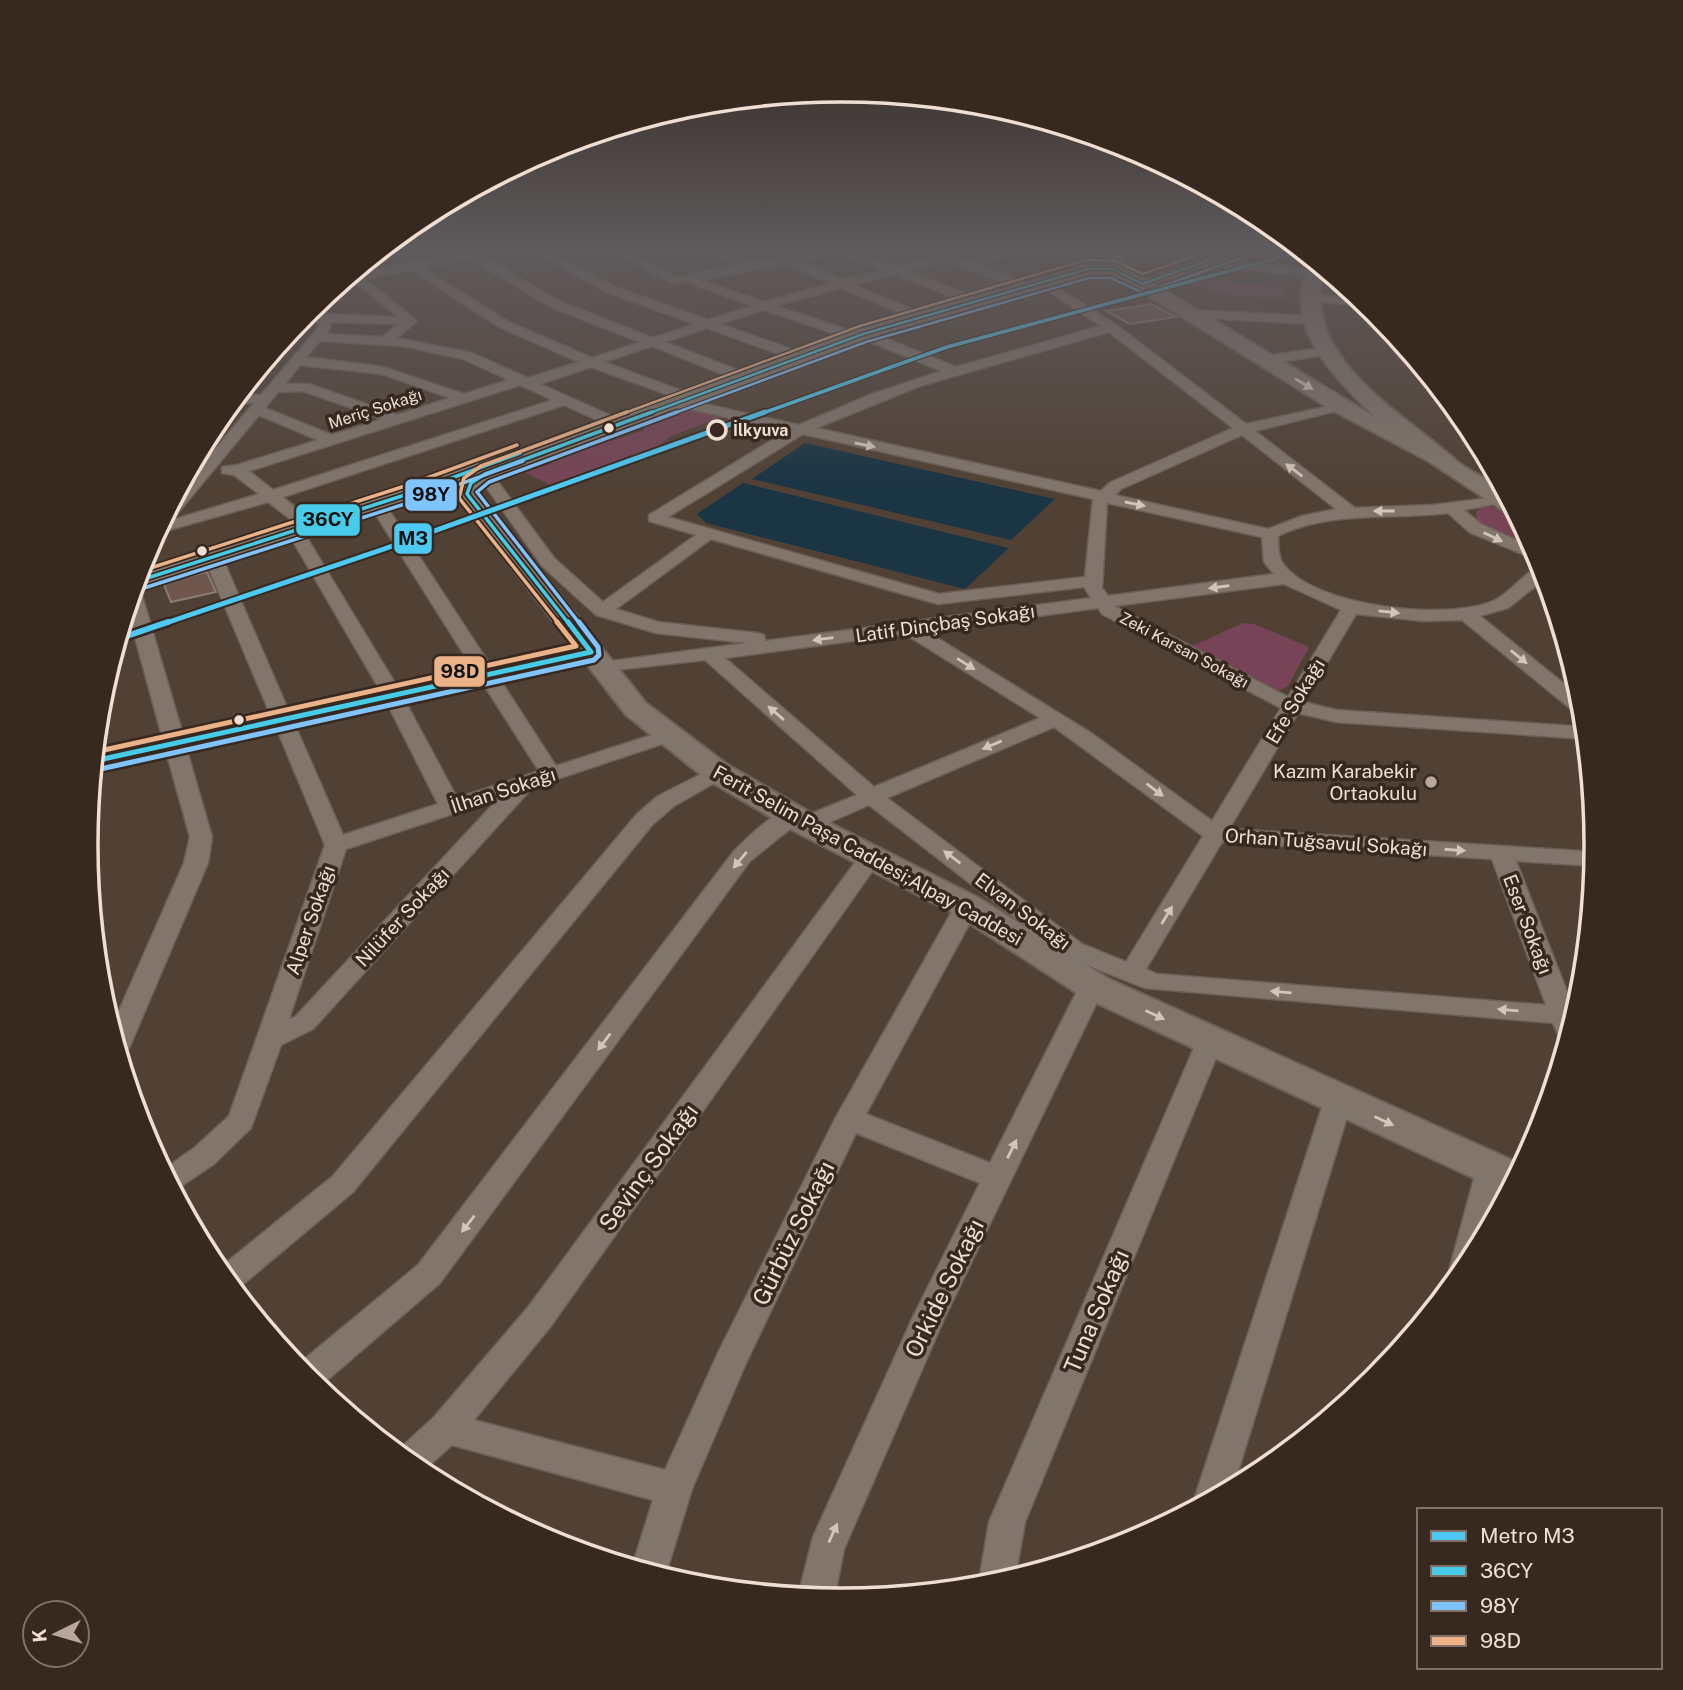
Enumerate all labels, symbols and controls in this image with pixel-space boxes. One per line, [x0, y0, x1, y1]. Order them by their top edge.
one-way arrow [1295, 378, 1314, 391]
street label: Meriç Sokağı [326, 385, 424, 433]
marker: İlkyuva [707, 420, 727, 440]
place label: İlkyuva [733, 420, 788, 440]
unlabelled marker [602, 421, 616, 435]
one-way arrow [854, 439, 876, 450]
one-way arrow [1285, 463, 1303, 477]
line badge: 98Y [404, 478, 458, 512]
text: 98Y [412, 483, 450, 505]
one-way arrow [1124, 499, 1146, 510]
line badge: 36CY [295, 503, 361, 537]
one-way arrow [1372, 505, 1394, 517]
text: 36CY [303, 508, 354, 530]
line badge: M3 [393, 522, 433, 555]
text: M3 [398, 527, 428, 549]
one-way arrow [1483, 531, 1503, 543]
unlabelled marker [195, 544, 209, 558]
one-way arrow [1207, 581, 1229, 592]
street label: Latif Dinçbaş Sokağı [854, 600, 1036, 646]
one-way arrow [1378, 607, 1400, 618]
street label: Zeki Karsan Sokağı [1116, 608, 1252, 692]
one-way arrow [812, 634, 834, 645]
one-way arrow [1510, 649, 1527, 664]
line badge: 98D [433, 655, 486, 688]
street label: Efe Sokağı [1261, 655, 1329, 747]
one-way arrow [957, 657, 976, 670]
text: 98D [441, 660, 479, 682]
one-way arrow [768, 706, 785, 721]
unlabelled marker [232, 713, 246, 727]
one-way arrow [981, 740, 1002, 751]
place label: Kazım Karabekir Ortaokulu [1273, 760, 1417, 804]
street label: Ferit Selim Paşa Caddesi;Alpay Caddesi [710, 761, 1026, 949]
street label: İlhan Sokağı [448, 763, 558, 817]
marker: Kazım Karabekir Ortaokulu [1423, 774, 1439, 790]
one-way arrow [1146, 783, 1165, 797]
street label: Orhan Tuğsavul Sokağı [1224, 824, 1428, 860]
one-way arrow [1444, 845, 1466, 856]
one-way arrow [733, 850, 748, 868]
one-way arrow [943, 851, 961, 865]
street label: Alper Sokağı [281, 862, 339, 978]
street label: Nilüfer Sokağı [351, 863, 453, 971]
street label: Elvan Sokağı [971, 868, 1075, 954]
street label: Eser Sokağı [1499, 871, 1557, 977]
one-way arrow [1160, 906, 1173, 925]
one-way arrow [1270, 986, 1292, 997]
one-way arrow [1496, 1004, 1518, 1015]
one-way arrow [1145, 1009, 1165, 1021]
one-way arrow [598, 1033, 612, 1051]
street label: Sevinç Sokağı [593, 1098, 703, 1236]
one-way arrow [1373, 1116, 1394, 1127]
one-way arrow [1006, 1139, 1017, 1159]
street label: Gürbüz Sokağı [747, 1157, 839, 1309]
one-way arrow [461, 1215, 475, 1233]
street label: Orkide Sokağı [899, 1215, 989, 1361]
street label: Tuna Sokağı [1058, 1245, 1134, 1377]
legend [1417, 1508, 1662, 1669]
one-way arrow [828, 1522, 839, 1543]
text: Metro M3 [1480, 1523, 1575, 1548]
text: 36CY [1480, 1558, 1533, 1583]
text: 98Y [1480, 1593, 1520, 1618]
north arrow [21, 1599, 91, 1669]
text: K [27, 1627, 51, 1643]
text: 98D [1480, 1628, 1521, 1653]

